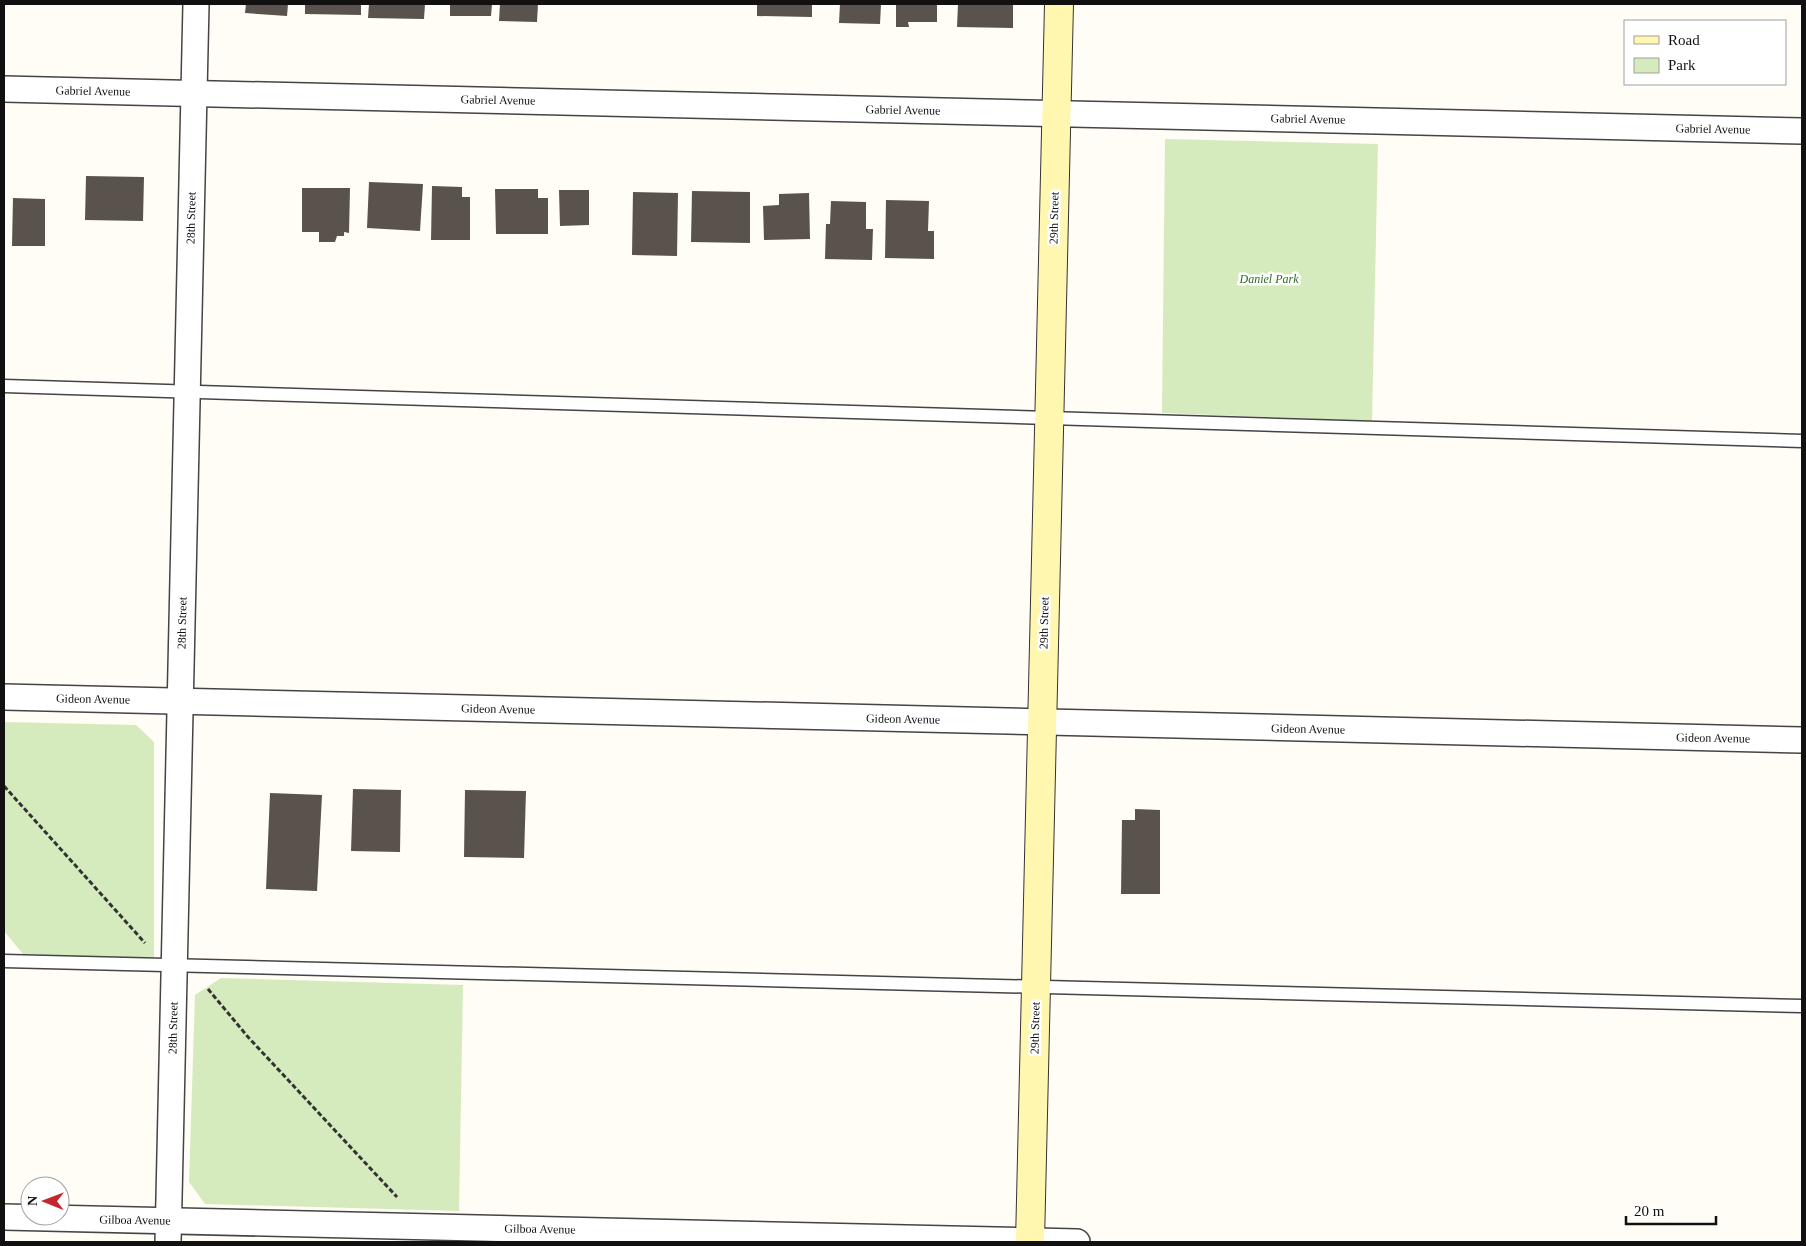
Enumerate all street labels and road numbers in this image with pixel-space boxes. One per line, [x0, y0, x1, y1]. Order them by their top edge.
street label: Gabriel Avenue [56, 83, 130, 99]
street label: Gabriel Avenue [461, 92, 535, 108]
street label: Gabriel Avenue [866, 102, 940, 118]
street label: Gabriel Avenue [1271, 111, 1345, 127]
street label: Gabriel Avenue [1676, 121, 1750, 137]
street label: 28th Street [184, 191, 198, 244]
street label: 29th Street [1047, 191, 1061, 244]
street label: 28th Street [175, 596, 189, 649]
street label: 29th Street [1037, 596, 1051, 649]
street label: Gideon Avenue [56, 691, 130, 707]
street label: Gideon Avenue [461, 701, 535, 717]
street label: Gideon Avenue [866, 711, 940, 727]
street label: Gideon Avenue [1271, 721, 1345, 737]
street label: Gideon Avenue [1676, 730, 1750, 746]
street label: 28th Street [166, 1001, 180, 1054]
street label: 29th Street [1028, 1001, 1042, 1054]
street label: Gilboa Avenue [99, 1212, 171, 1228]
street label: Gilboa Avenue [504, 1221, 576, 1237]

